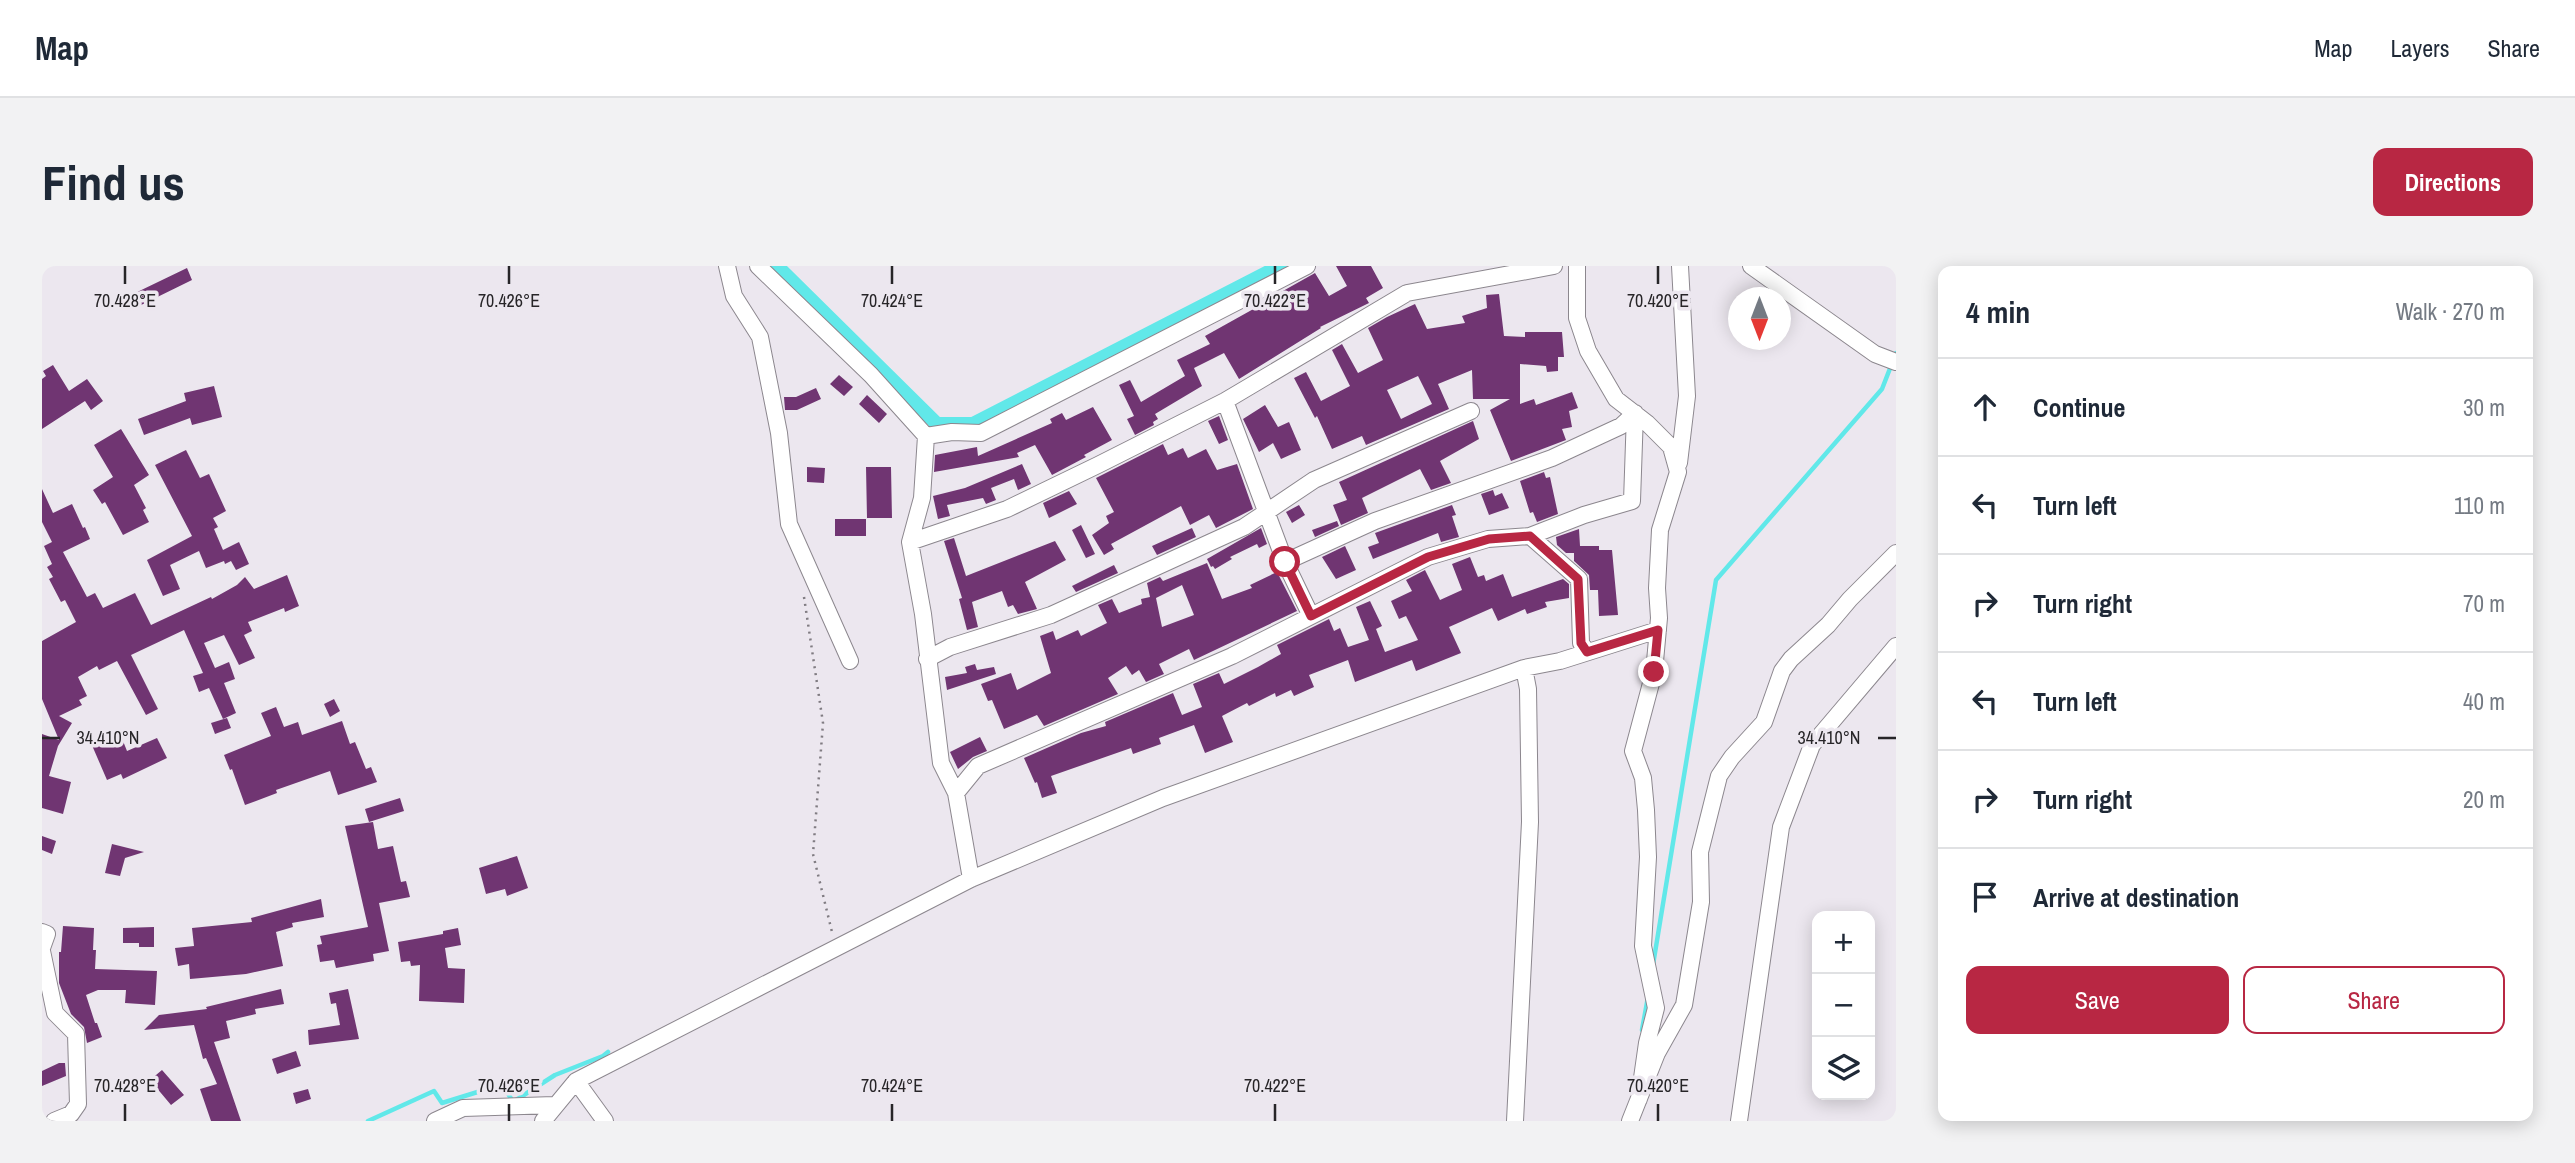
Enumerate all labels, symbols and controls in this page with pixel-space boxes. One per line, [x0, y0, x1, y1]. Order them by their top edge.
text: Map [35, 26, 89, 70]
text: Map [2314, 32, 2352, 64]
text: Layers [2390, 32, 2449, 64]
text: Share [2487, 32, 2540, 64]
button: Directions [2373, 148, 2533, 216]
text: Find us [42, 149, 185, 215]
north arrow [1728, 287, 1791, 350]
text: 70.428°E [94, 288, 156, 313]
text: 70.426°E [478, 288, 540, 313]
text: 70.424°E [861, 288, 923, 313]
text: 70.422°E [1244, 288, 1306, 313]
text: 70.420°E [1627, 288, 1689, 313]
text: 4 min [1966, 292, 2030, 332]
text: Walk · 270 m [2396, 296, 2505, 327]
icon: ahead [1966, 388, 2004, 426]
text: Continue [2033, 390, 2125, 425]
text: 30 m [2463, 392, 2505, 423]
icon: left [1966, 486, 2004, 524]
text: Turn left [2033, 488, 2117, 523]
text: 110 m [2454, 490, 2505, 521]
route start [1269, 546, 1300, 577]
icon: right [1966, 584, 2004, 622]
text: Turn right [2033, 586, 2132, 621]
text: 70 m [2463, 588, 2505, 619]
route end [1638, 656, 1669, 687]
icon: left [1966, 682, 2004, 720]
text: Turn left [2033, 684, 2117, 719]
text: 40 m [2463, 686, 2505, 717]
text: 34.410°N [77, 725, 140, 750]
text: 34.410°N [1798, 725, 1861, 750]
icon: right [1966, 780, 2004, 818]
text: Turn right [2033, 782, 2132, 817]
text: 20 m [2463, 784, 2505, 815]
icon: arrive [1966, 878, 2004, 916]
text: Arrive at destination [2033, 880, 2239, 915]
map controls [1812, 911, 1875, 1100]
button: + [1812, 911, 1875, 974]
button: Save [1966, 966, 2229, 1034]
button: Share [2243, 966, 2505, 1034]
button: − [1812, 974, 1875, 1037]
button: layers [1812, 1037, 1875, 1100]
text: 70.428°E [94, 1073, 156, 1098]
text: 70.426°E [478, 1073, 540, 1098]
text: 70.424°E [861, 1073, 923, 1098]
text: 70.422°E [1244, 1073, 1306, 1098]
text: 70.420°E [1627, 1073, 1689, 1098]

